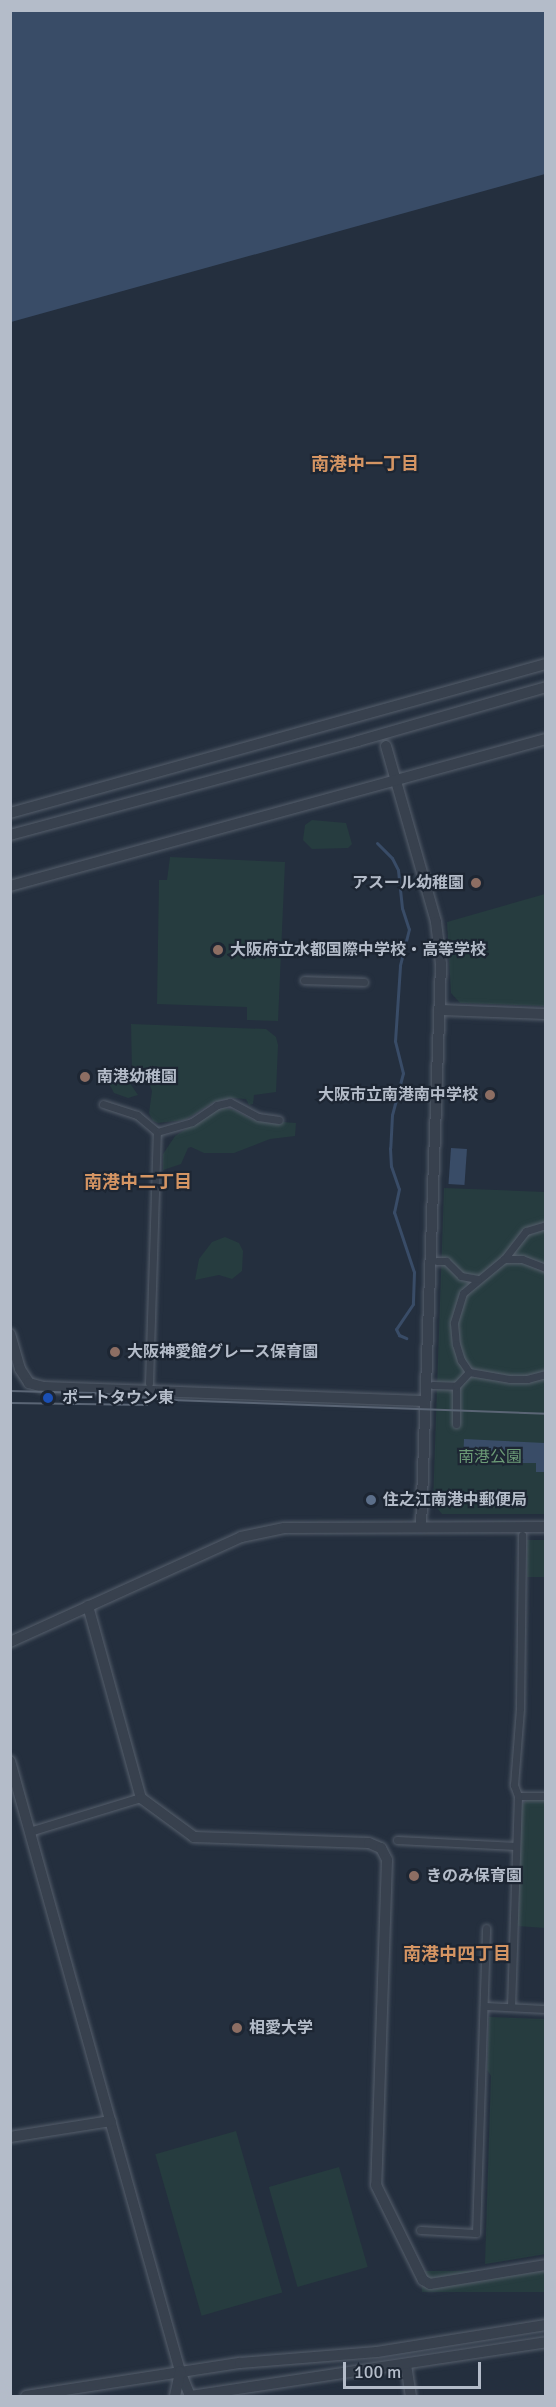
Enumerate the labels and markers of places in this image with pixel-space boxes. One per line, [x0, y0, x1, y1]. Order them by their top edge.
place label: アスール幼稚園 [352, 873, 464, 893]
marker: アスール幼稚園 [469, 876, 483, 890]
place label: 大阪府立水都国際中学校・高等学校 [230, 940, 486, 960]
marker: 大阪府立水都国際中学校・高等学校 [211, 943, 225, 957]
place label: 南港幼稚園 [97, 1067, 177, 1087]
marker: 南港幼稚園 [78, 1070, 92, 1084]
place label: 大阪市立南港南中学校 [318, 1085, 478, 1105]
marker: 大阪市立南港南中学校 [483, 1088, 497, 1102]
place label: 大阪神愛館グレース保育園 [127, 1342, 319, 1362]
marker: 大阪神愛館グレース保育園 [108, 1345, 122, 1359]
place label: ポートタウン東 [62, 1388, 174, 1408]
marker: ポートタウン東 [39, 1389, 57, 1407]
place label: 住之江南港中郵便局 [383, 1490, 527, 1510]
marker: 住之江南港中郵便局 [364, 1493, 378, 1507]
place label: きのみ保育園 [426, 1866, 522, 1886]
marker: きのみ保育園 [407, 1869, 421, 1883]
place label: 相愛大学 [249, 2018, 313, 2038]
marker: 相愛大学 [230, 2021, 244, 2035]

